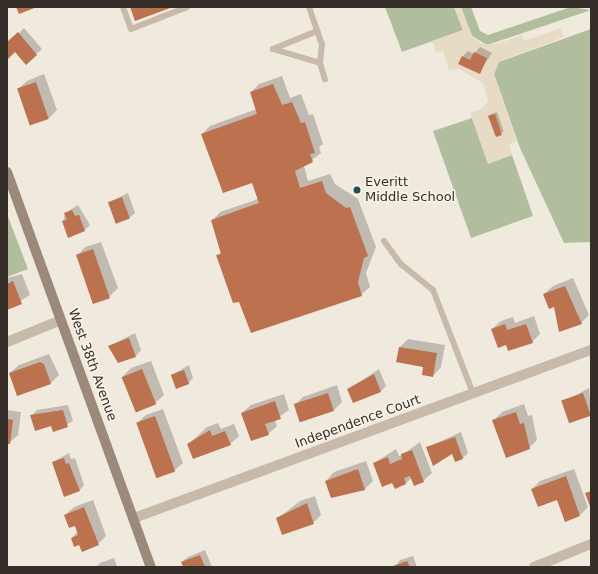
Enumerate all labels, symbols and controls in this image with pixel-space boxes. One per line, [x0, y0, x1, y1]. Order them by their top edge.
place label: Everitt Middle School [365, 175, 455, 206]
marker: Everitt Middle School [352, 185, 362, 195]
street label: West 38th Avenue [64, 307, 120, 423]
street label: Independence Court [293, 392, 423, 452]

